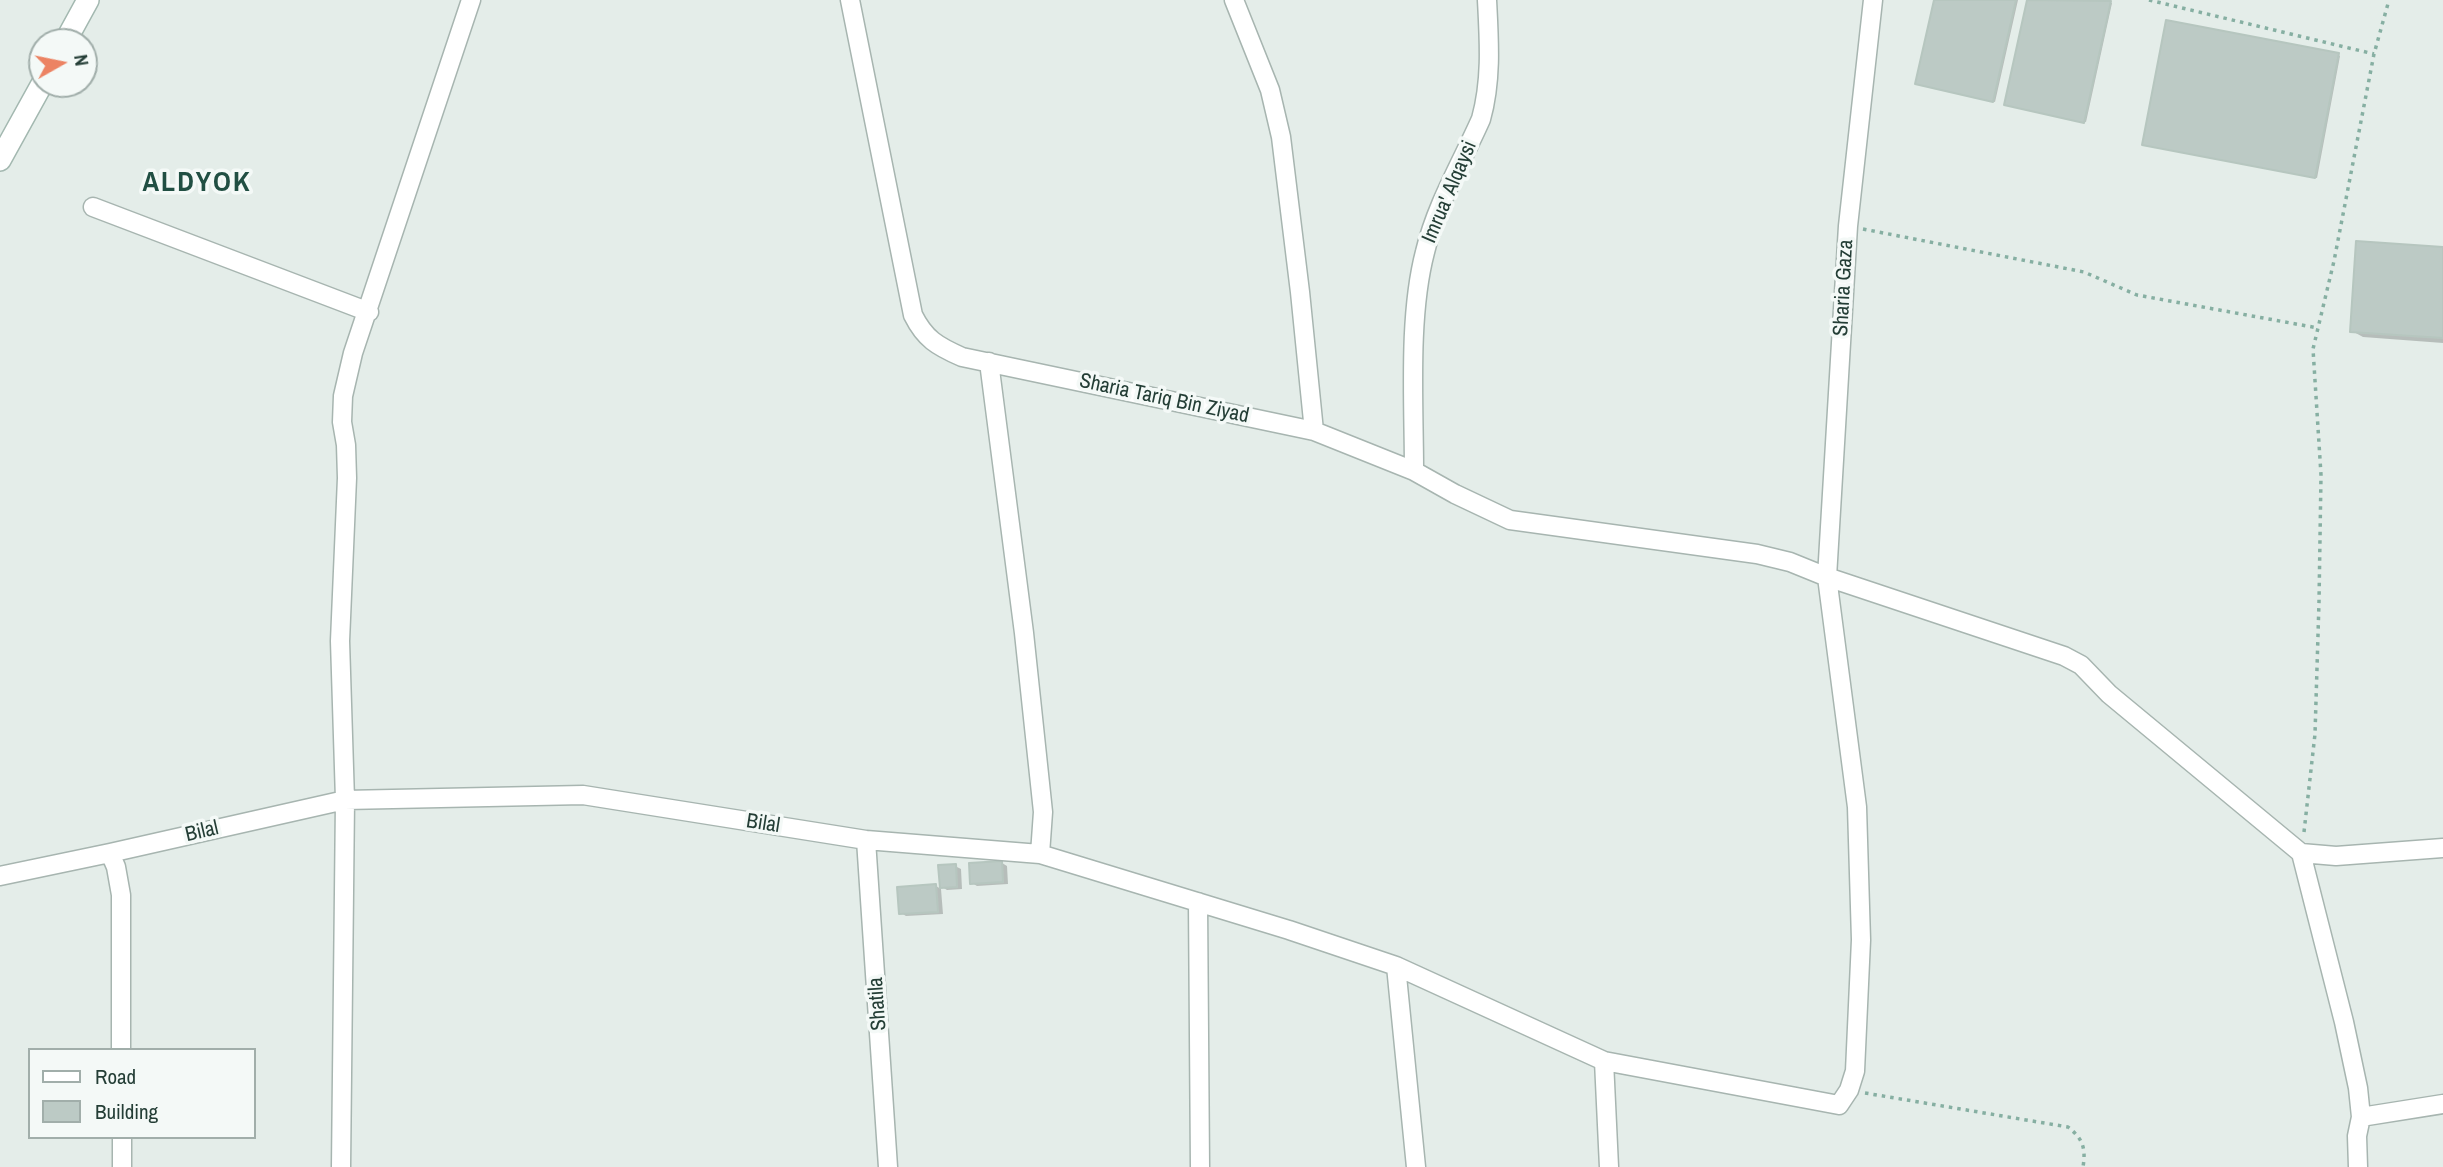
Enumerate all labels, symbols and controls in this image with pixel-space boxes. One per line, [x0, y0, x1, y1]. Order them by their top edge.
north arrow [28, 28, 98, 98]
text: N [68, 52, 95, 68]
street label: Imrua' Alqaysi [1417, 137, 1483, 247]
district label: ALDYOK [143, 166, 251, 200]
street label: Sharia Gaza [1829, 239, 1859, 337]
street label: Sharia Tariq Bin Ziyad [1077, 369, 1251, 429]
street label: Bilal [744, 809, 782, 839]
street label: Bilal [183, 816, 221, 848]
street label: Shatila [864, 976, 892, 1032]
legend [28, 1048, 256, 1139]
text: Road [95, 1062, 136, 1091]
text: Building [95, 1097, 158, 1126]

